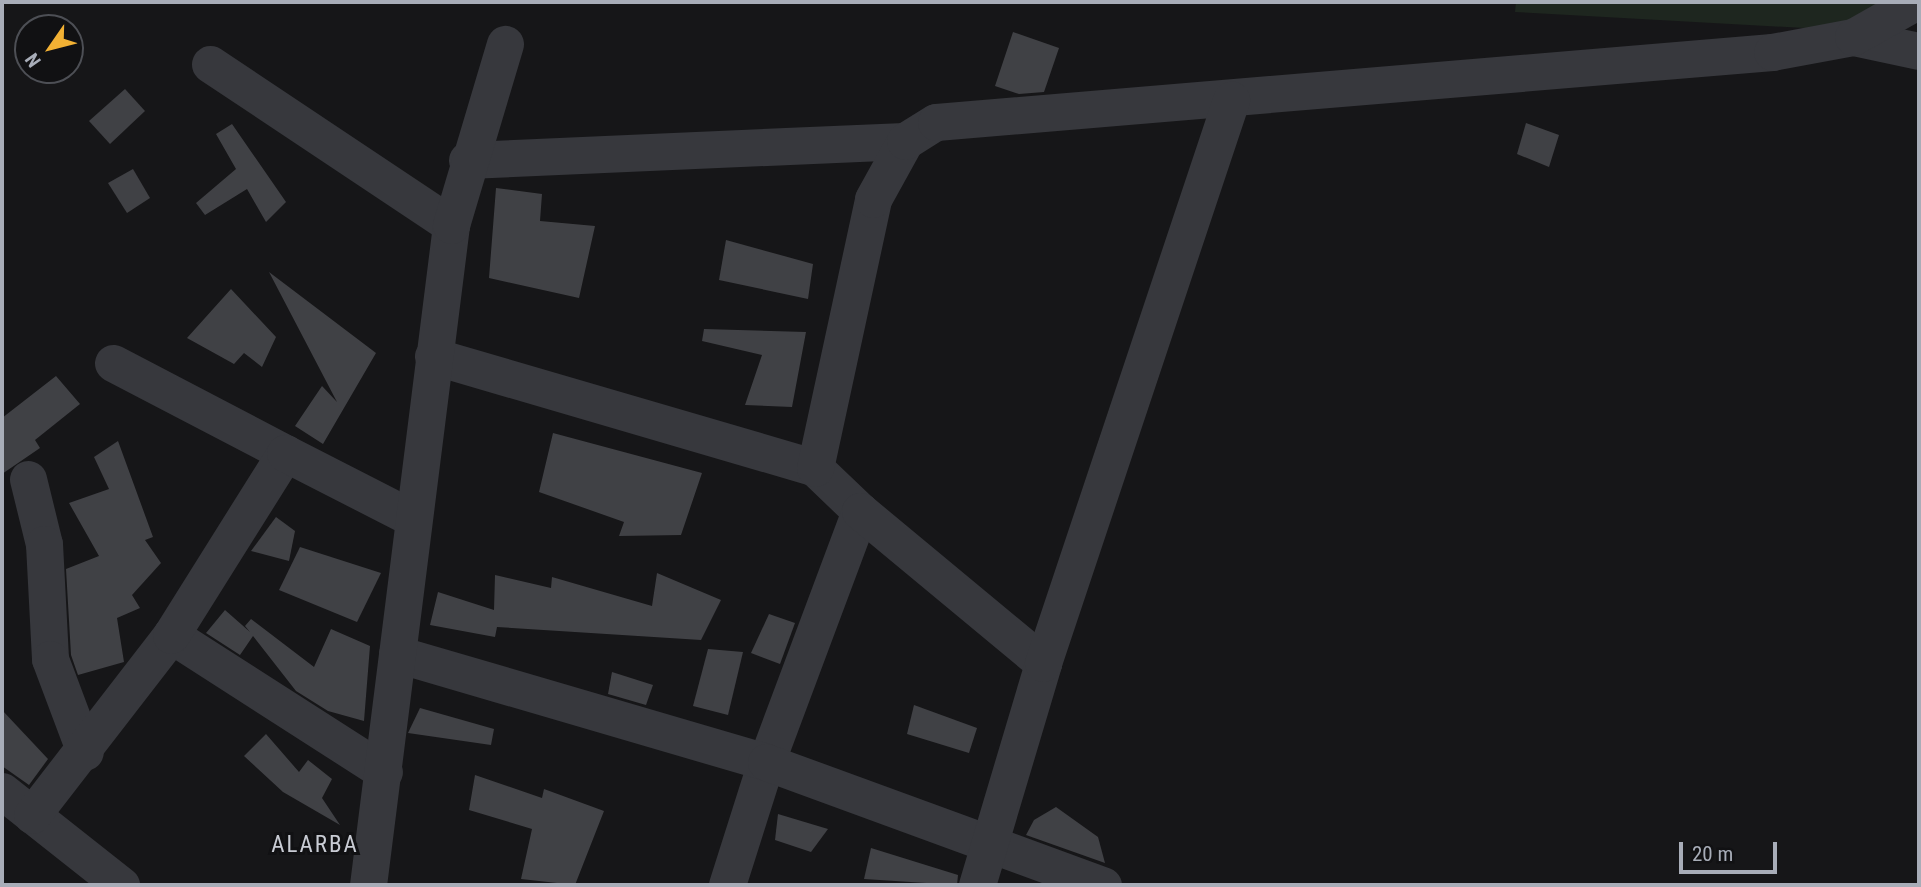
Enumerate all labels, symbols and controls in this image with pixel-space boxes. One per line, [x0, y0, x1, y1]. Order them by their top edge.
north arrow [14, 14, 84, 84]
text: N [20, 49, 46, 72]
scale bar [1683, 828, 1781, 872]
district label: ALARBA [272, 831, 358, 859]
text: 20 m [1692, 842, 1733, 866]

